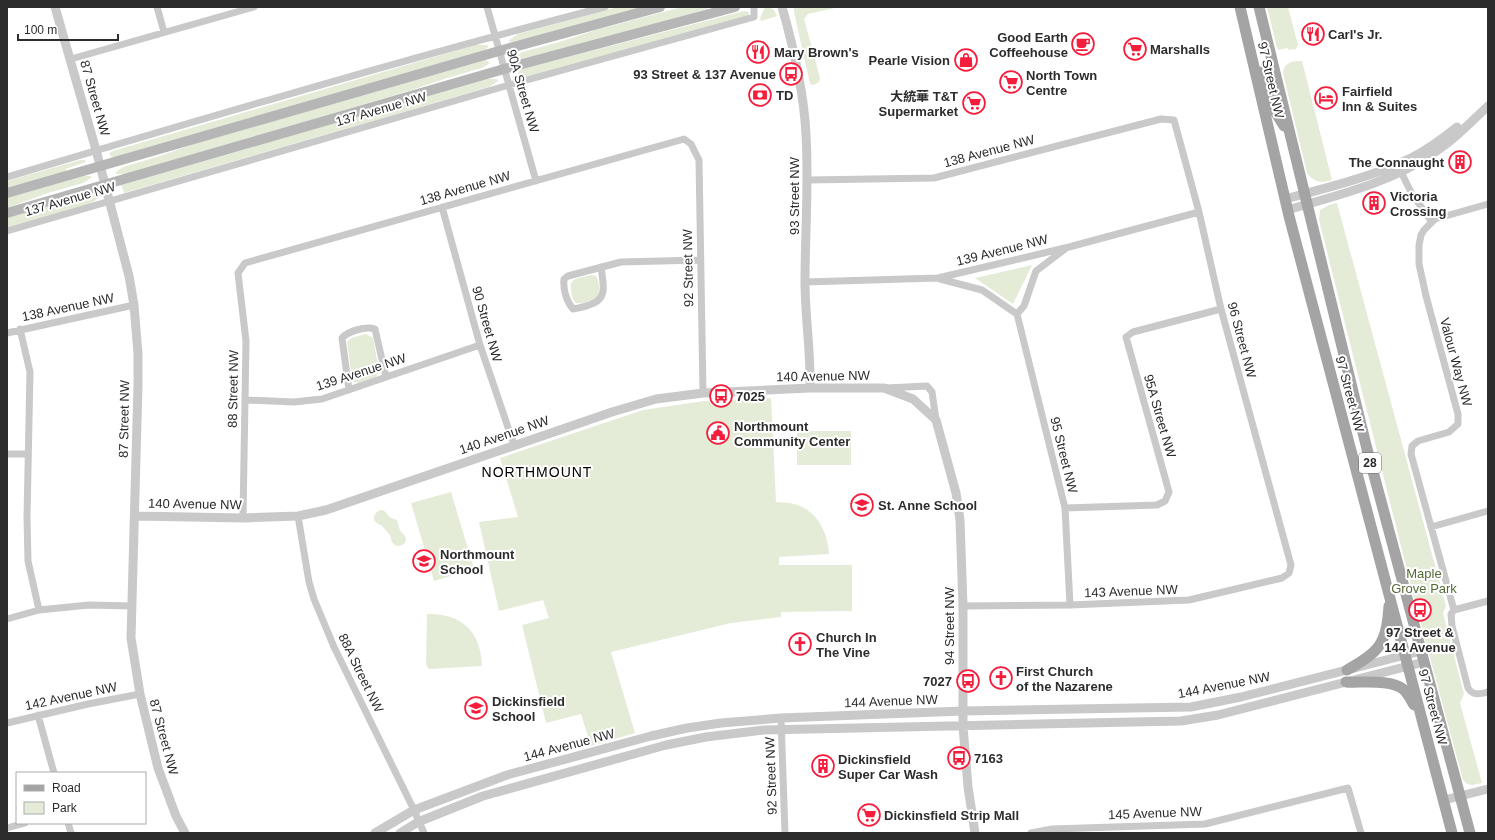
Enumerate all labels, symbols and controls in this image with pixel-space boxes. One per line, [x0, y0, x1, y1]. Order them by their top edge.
scale bar [18, 16, 118, 42]
restaurant icon: Carl's Jr. [1300, 21, 1326, 47]
text: 100 m [24, 23, 57, 37]
place label: Carl's Jr. [1328, 27, 1382, 42]
place label: Good Earth Coffeehouse [989, 30, 1068, 60]
cafe icon: Good Earth Coffeehouse [1070, 31, 1096, 57]
supermarket icon: Marshalls [1122, 36, 1148, 62]
restaurant icon: Mary Brown's [745, 39, 771, 65]
street label: 97 Street NW [1255, 40, 1287, 120]
place label: Marshalls [1150, 42, 1210, 57]
place label: Mary Brown's [774, 45, 859, 60]
shop icon: Pearle Vision [953, 47, 979, 73]
street label: 90A Street NW [504, 48, 542, 135]
place label: Pearle Vision [869, 53, 950, 68]
street label: 87 Street NW [77, 58, 113, 138]
bus stop icon: 93 Street & 137 Avenue [778, 61, 804, 87]
place label: 93 Street & 137 Avenue [633, 67, 776, 82]
place label: North Town Centre [1026, 68, 1097, 98]
supermarket icon: North Town Centre [998, 69, 1024, 95]
bank icon: TD [747, 82, 773, 108]
place label: Fairfield Inn & Suites [1342, 84, 1417, 114]
hotel icon: Fairfield Inn & Suites [1313, 85, 1339, 111]
place label: TD [776, 88, 793, 103]
street label: 137 Avenue NW [334, 89, 429, 129]
place label: 大統華 T&T Supermarket [879, 89, 959, 119]
supermarket icon: 大統華 T&T Supermarket [961, 90, 987, 116]
street label: 138 Avenue NW [942, 131, 1037, 170]
building icon: The Connaught [1447, 149, 1473, 175]
place label: The Connaught [1349, 155, 1445, 170]
street label: 93 Street NW [787, 156, 802, 235]
street label: 138 Avenue NW [418, 168, 513, 208]
street label: 137 Avenue NW [23, 179, 118, 219]
place label: Victoria Crossing [1390, 189, 1446, 219]
building icon: Victoria Crossing [1361, 190, 1387, 216]
street label: 92 Street NW [680, 228, 696, 307]
street label: 139 Avenue NW [955, 231, 1050, 269]
street label: 90 Street NW [469, 284, 505, 364]
street label: 138 Avenue NW [21, 290, 116, 324]
street label: 96 Street NW [1225, 300, 1260, 380]
street label: Valour Way NW [1437, 316, 1475, 409]
street label: 88 Street NW [225, 349, 241, 428]
street label: 139 Avenue NW [314, 350, 409, 394]
street label: 97 Street NW [1333, 354, 1368, 434]
street label: 140 Avenue NW [776, 368, 871, 384]
street label: 95A Street NW [1141, 373, 1179, 460]
street label: 87 Street NW [116, 379, 132, 458]
bus stop icon: 7025 [708, 383, 734, 409]
place label: 7025 [736, 389, 765, 404]
street label: 140 Avenue NW [457, 412, 551, 457]
street label: 95 Street NW [1047, 415, 1081, 495]
place label: Northmount Community Center [734, 419, 850, 449]
public building icon: Northmount Community Center [705, 420, 731, 446]
road number: 28 [1359, 453, 1381, 473]
district label: NORTHMOUNT [482, 464, 592, 480]
school or university icon: St. Anne School [849, 492, 875, 518]
street label: 140 Avenue NW [148, 496, 243, 512]
place label: St. Anne School [878, 498, 977, 513]
place label: Northmount School [440, 547, 515, 577]
school or university icon: Northmount School [411, 548, 437, 574]
park label: Maple Grove Park [1391, 566, 1457, 596]
street label: 143 Avenue NW [1084, 582, 1179, 600]
street label: 94 Street NW [942, 586, 957, 665]
bus stop icon: 97 Street & 144 Avenue [1407, 597, 1433, 623]
place label: 97 Street & 144 Avenue [1384, 625, 1456, 655]
place label: Church In The Vine [816, 630, 877, 660]
street label: 88A Street NW [335, 631, 387, 716]
church icon: Church In The Vine [787, 631, 813, 657]
place label: First Church of the Nazarene [1016, 664, 1113, 694]
church icon: First Church of the Nazarene [988, 665, 1014, 691]
street label: 97 Street NW [1416, 667, 1451, 747]
bus stop icon: 7027 [955, 668, 981, 694]
street label: 144 Avenue NW [1177, 669, 1272, 701]
place label: 7027 [923, 674, 952, 689]
street label: 142 Avenue NW [24, 679, 119, 713]
street label: 144 Avenue NW [844, 692, 939, 710]
place label: Dickinsfield School [492, 694, 565, 724]
school or university icon: Dickinsfield School [463, 695, 489, 721]
street label: 87 Street NW [147, 697, 182, 777]
street label: 144 Avenue NW [522, 725, 617, 764]
street label: 92 Street NW [762, 736, 780, 815]
bus stop icon: 7163 [946, 745, 972, 771]
place label: 7163 [974, 751, 1003, 766]
place label: Dickinsfield Super Car Wash [838, 752, 938, 782]
building icon: Dickinsfield Super Car Wash [810, 753, 836, 779]
legend [16, 772, 146, 824]
text: Road [52, 781, 81, 795]
text: Park [52, 801, 78, 815]
supermarket icon: Dickinsfield Strip Mall [856, 802, 882, 828]
street label: 145 Avenue NW [1108, 804, 1203, 822]
place label: Dickinsfield Strip Mall [884, 808, 1019, 823]

